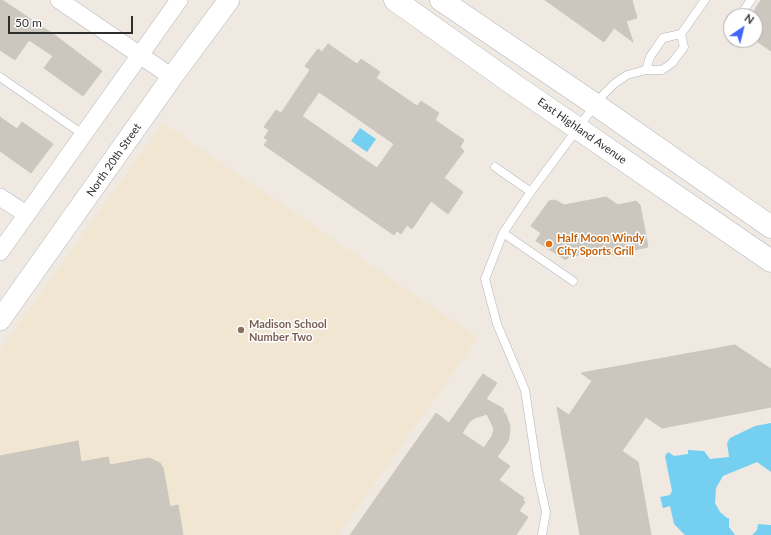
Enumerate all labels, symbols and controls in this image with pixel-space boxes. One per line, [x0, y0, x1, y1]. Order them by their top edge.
scale bar [10, 8, 135, 34]
north arrow [723, 8, 763, 48]
text: N [742, 11, 757, 26]
text: 50 m [15, 15, 42, 30]
street label: East Highland Avenue [535, 95, 629, 167]
street label: North 20th Street [84, 121, 144, 199]
place label: Half Moon Windy City Sports Grill [557, 231, 645, 257]
marker: Half Moon Windy City Sports Grill [544, 239, 554, 249]
place label: Madison School Number Two [249, 317, 327, 343]
marker: Madison School Number Two [236, 325, 246, 335]

